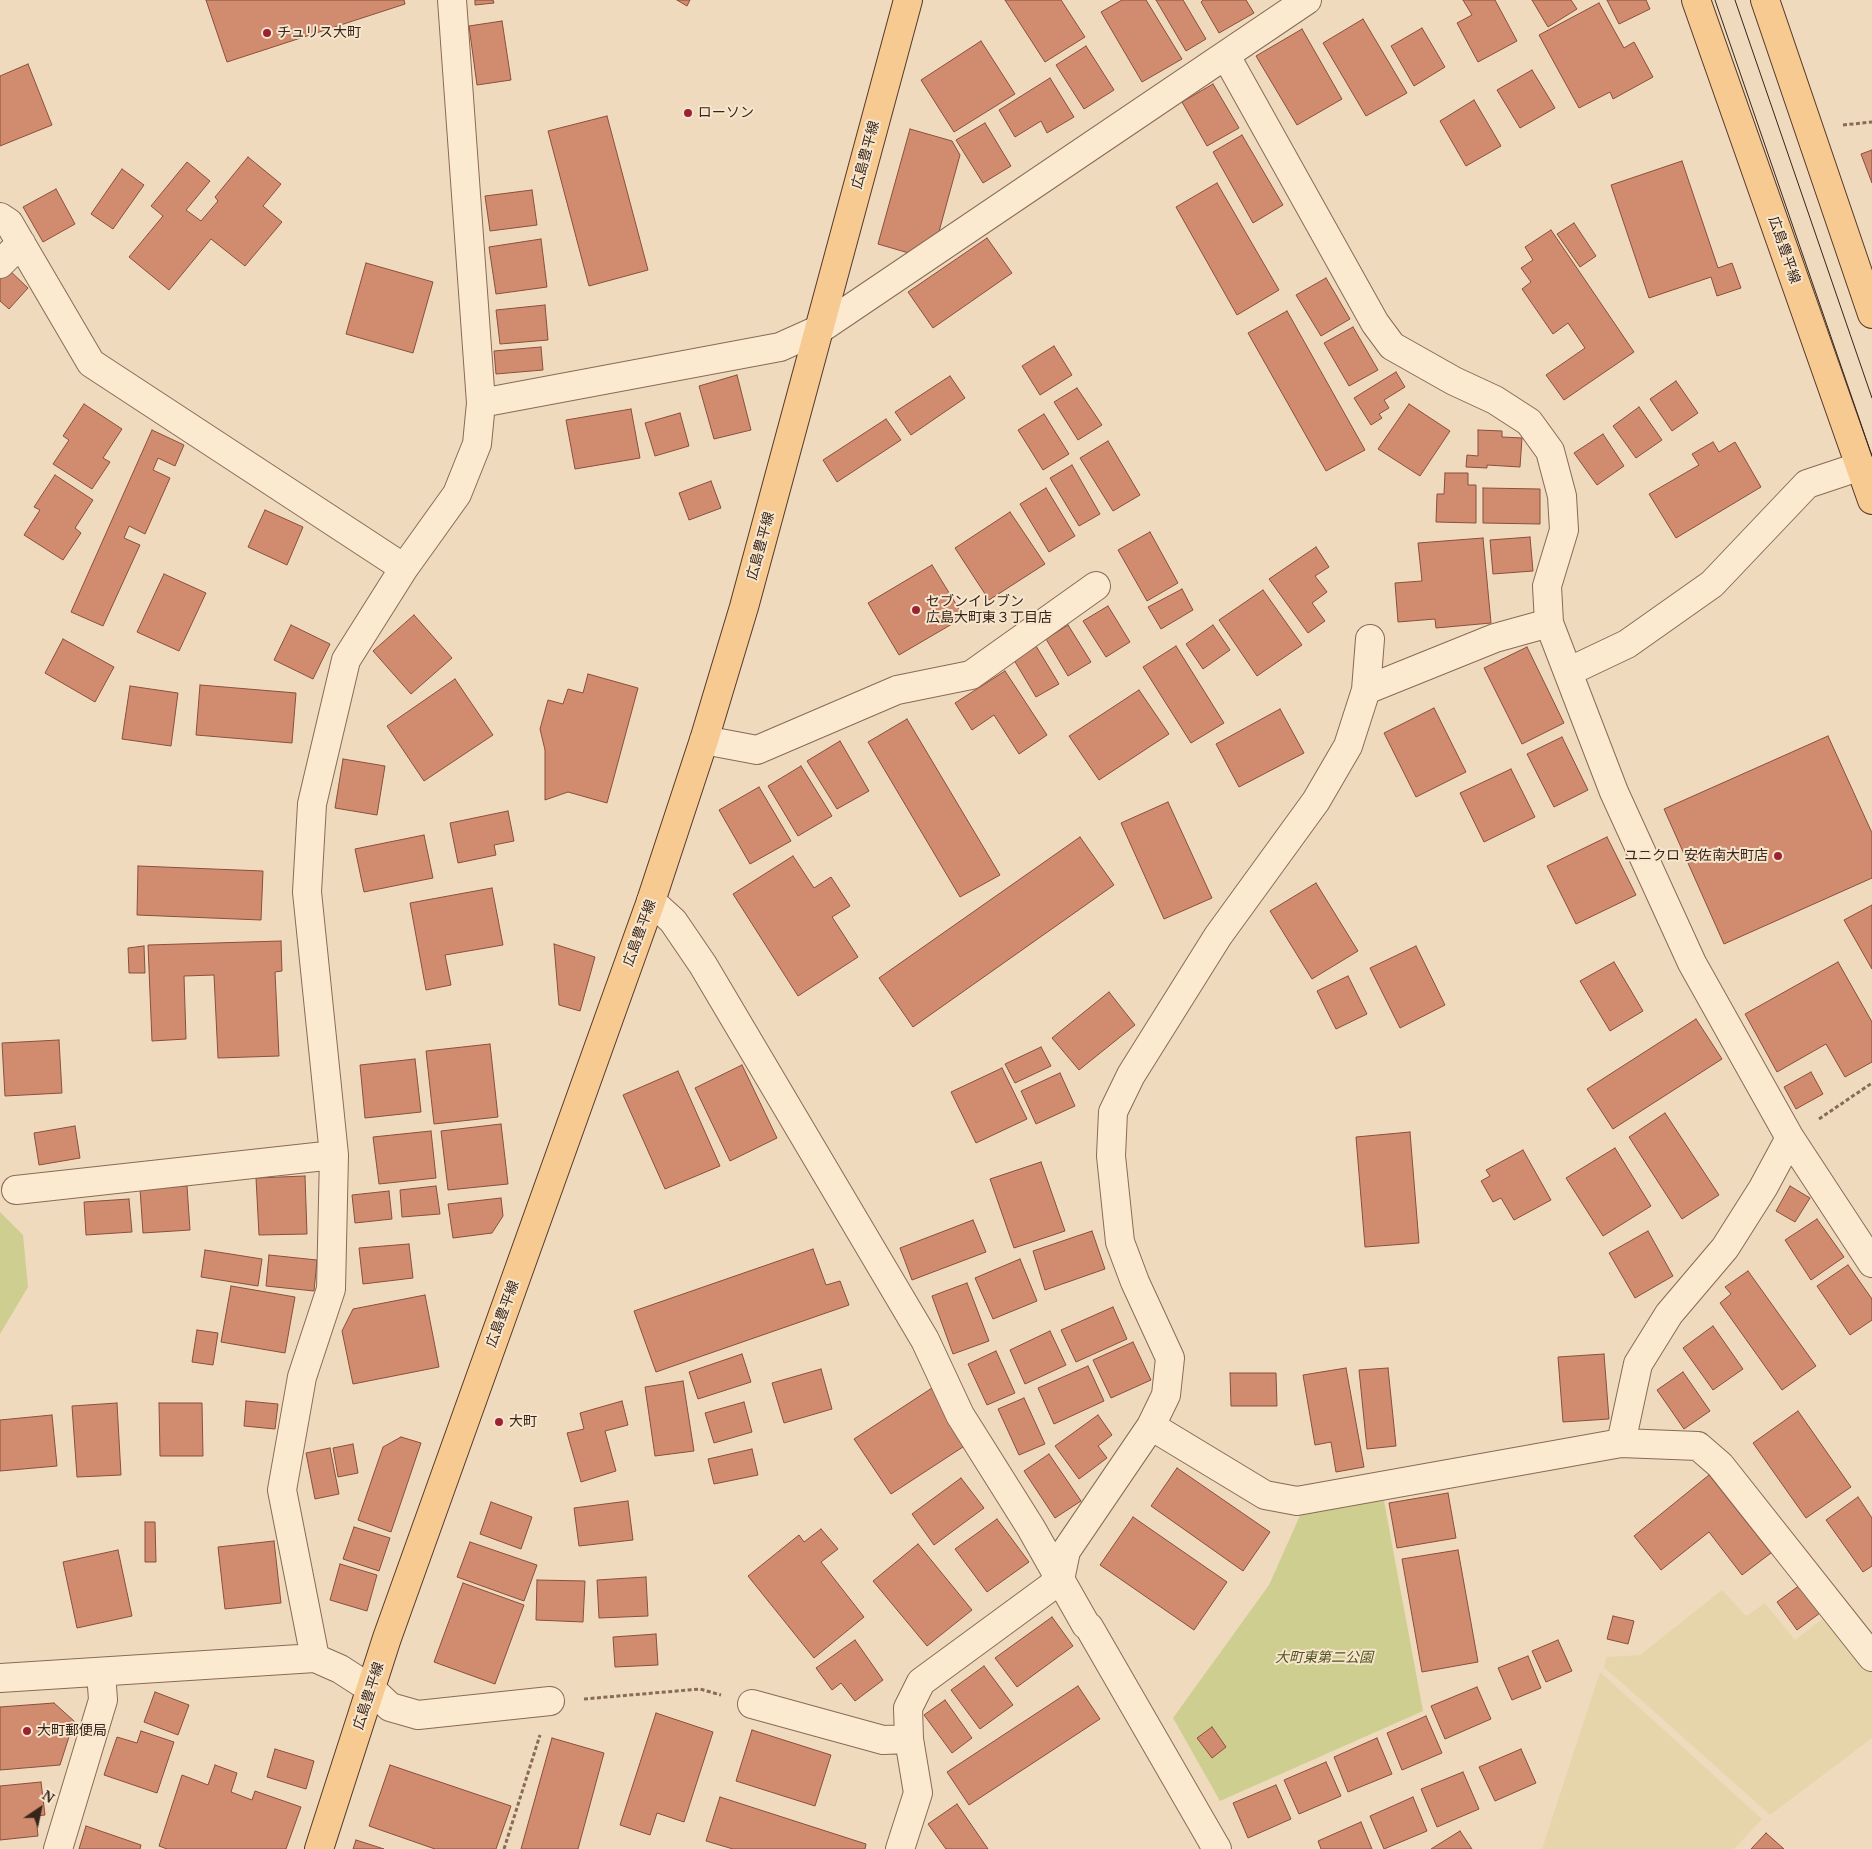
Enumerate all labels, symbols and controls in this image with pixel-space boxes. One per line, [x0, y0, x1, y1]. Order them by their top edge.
place label: チュリス大町 [277, 25, 361, 41]
marker: チュリス大町 [261, 27, 273, 39]
place label: ローソン [698, 105, 754, 121]
marker: ローソン [682, 107, 694, 119]
street label: 広島豊平線 [849, 119, 883, 191]
street label: 広島豊平線 [1765, 214, 1803, 286]
street label: 広島豊平線 [744, 510, 778, 582]
place label: セブンイレブン 広島大町東３丁目店 [926, 594, 1052, 626]
marker: セブンイレブン 広島大町東３丁目店 [910, 604, 922, 616]
place label: ユニクロ 安佐南大町店 [1624, 848, 1768, 864]
marker: ユニクロ 安佐南大町店 [1772, 850, 1784, 862]
street label: 広島豊平線 [620, 897, 660, 969]
street label: 広島豊平線 [483, 1278, 523, 1350]
place label: 大町 [509, 1414, 537, 1430]
marker: 大町 [493, 1416, 505, 1428]
park label: 大町東第二公園 [1275, 1650, 1373, 1666]
street label: 広島豊平線 [350, 1660, 388, 1732]
place label: 大町郵便局 [37, 1723, 107, 1739]
marker: 大町郵便局 [21, 1725, 33, 1737]
north arrow [15, 1784, 65, 1834]
text: N [39, 1785, 59, 1807]

